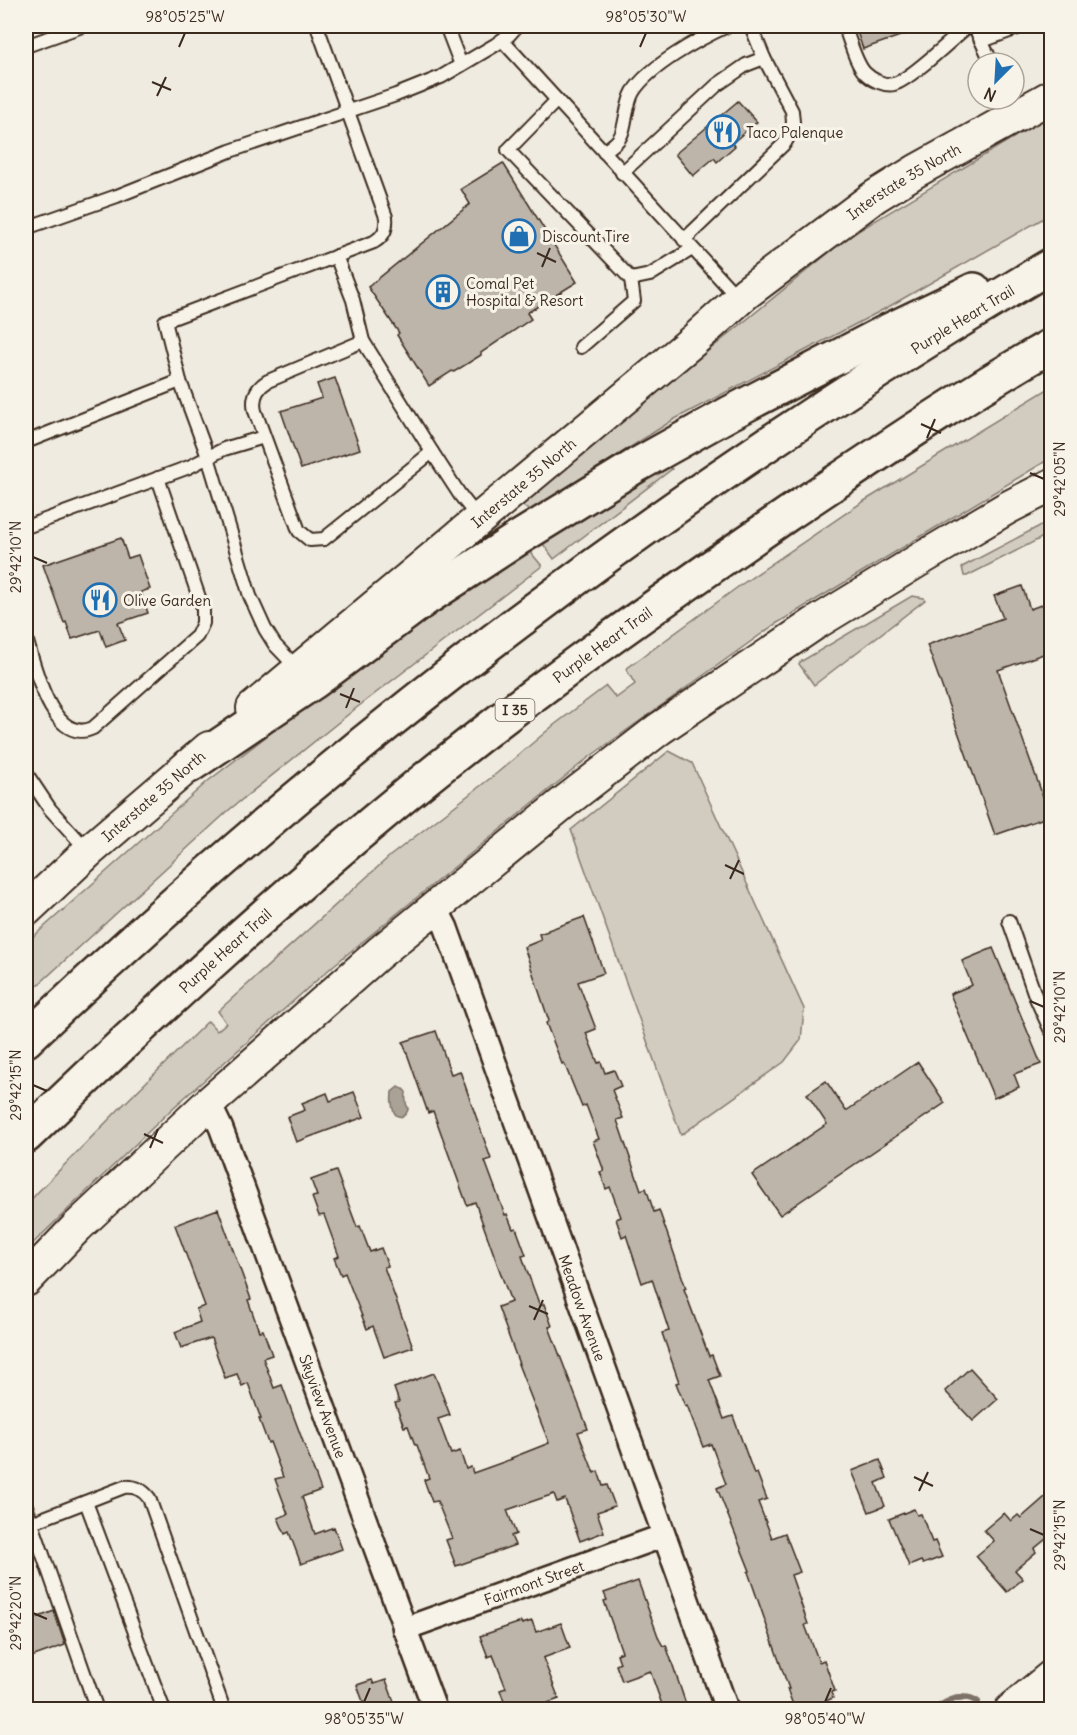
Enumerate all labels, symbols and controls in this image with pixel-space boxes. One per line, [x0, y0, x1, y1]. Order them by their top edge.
text: 98°05'25"W [145, 7, 225, 26]
text: 98°05'30"W [606, 7, 687, 26]
north arrow [966, 51, 1026, 111]
text: N [981, 83, 999, 106]
restaurant icon: Taco Palenque [705, 114, 741, 150]
place label: Taco Palenque [746, 123, 843, 142]
street label: Interstate 35 North [843, 139, 964, 224]
shop icon: Discount Tire [501, 218, 537, 254]
place label: Discount Tire [542, 227, 630, 246]
building icon: Comal Pet Hospital & Resort [425, 274, 461, 310]
place label: Comal Pet Hospital & Resort [466, 274, 583, 310]
street label: Purple Heart Trail [907, 280, 1018, 358]
street label: Interstate 35 North [467, 433, 580, 532]
text: 29°42'05"N [1050, 441, 1069, 517]
text: 29°42'10"N [6, 521, 25, 593]
restaurant icon: Olive Garden [82, 582, 118, 618]
place label: Olive Garden [123, 591, 211, 610]
street label: Purple Heart Trail [549, 602, 655, 687]
road number: I 35 [496, 699, 534, 721]
street label: Interstate 35 North [98, 746, 209, 846]
street label: Purple Heart Trail [175, 904, 275, 997]
text: 29°42'10"N [1050, 971, 1069, 1043]
text: 29°42'15"N [6, 1049, 25, 1121]
street label: Meadow Avenue [555, 1252, 610, 1364]
street label: Skyview Avenue [296, 1352, 351, 1460]
text: 29°42'15"N [1050, 1499, 1069, 1571]
street label: Fairmont Street [481, 1556, 586, 1609]
text: 29°42'20"N [6, 1576, 25, 1650]
text: 98°05'35"W [324, 1709, 404, 1728]
text: 98°05'40"W [785, 1709, 866, 1728]

